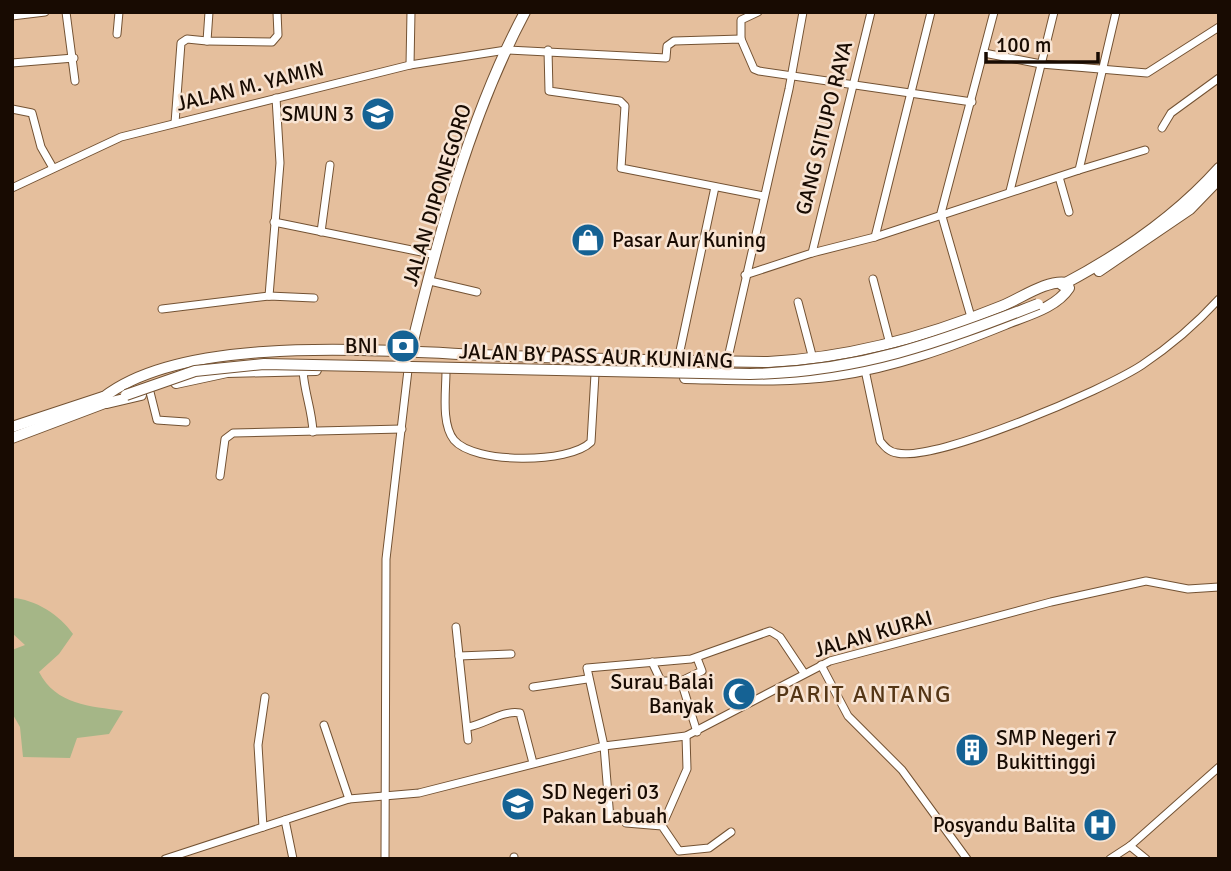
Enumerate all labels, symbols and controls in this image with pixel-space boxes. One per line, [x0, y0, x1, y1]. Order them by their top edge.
scale bar [986, 21, 1098, 65]
text: 100 m [996, 32, 1051, 58]
street label: GANG SITUPO RAYA [790, 38, 858, 217]
street label: JALAN M. YAMIN [174, 55, 326, 117]
school or university icon: SMUN 3 [359, 95, 397, 133]
place label: SMUN 3 [281, 101, 354, 127]
street label: JALAN DIPONEGORO [397, 101, 477, 289]
shop icon: Pasar Aur Kuning [569, 221, 607, 259]
place label: Pasar Aur Kuning [612, 227, 766, 253]
bank icon: BNI [384, 327, 422, 365]
place label: BNI [345, 333, 378, 359]
street label: JALAN BY PASS AUR KUNIANG [458, 338, 734, 374]
street label: JALAN KURAI [811, 605, 935, 663]
place label: Surau Balai Banyak [611, 669, 714, 719]
mosque icon: Surau Balai Banyak [720, 675, 758, 713]
district label: PARIT ANTANG [775, 679, 953, 709]
place label: SMP Negeri 7 Bukittinggi [996, 725, 1117, 775]
building icon: SMP Negeri 7 Bukittinggi [953, 731, 991, 769]
place label: SD Negeri 03 Pakan Labuah [542, 779, 667, 829]
school or university icon: SD Negeri 03 Pakan Labuah [499, 785, 537, 823]
hospital icon: Posyandu Balita [1081, 806, 1119, 844]
place label: Posyandu Balita [933, 812, 1076, 838]

